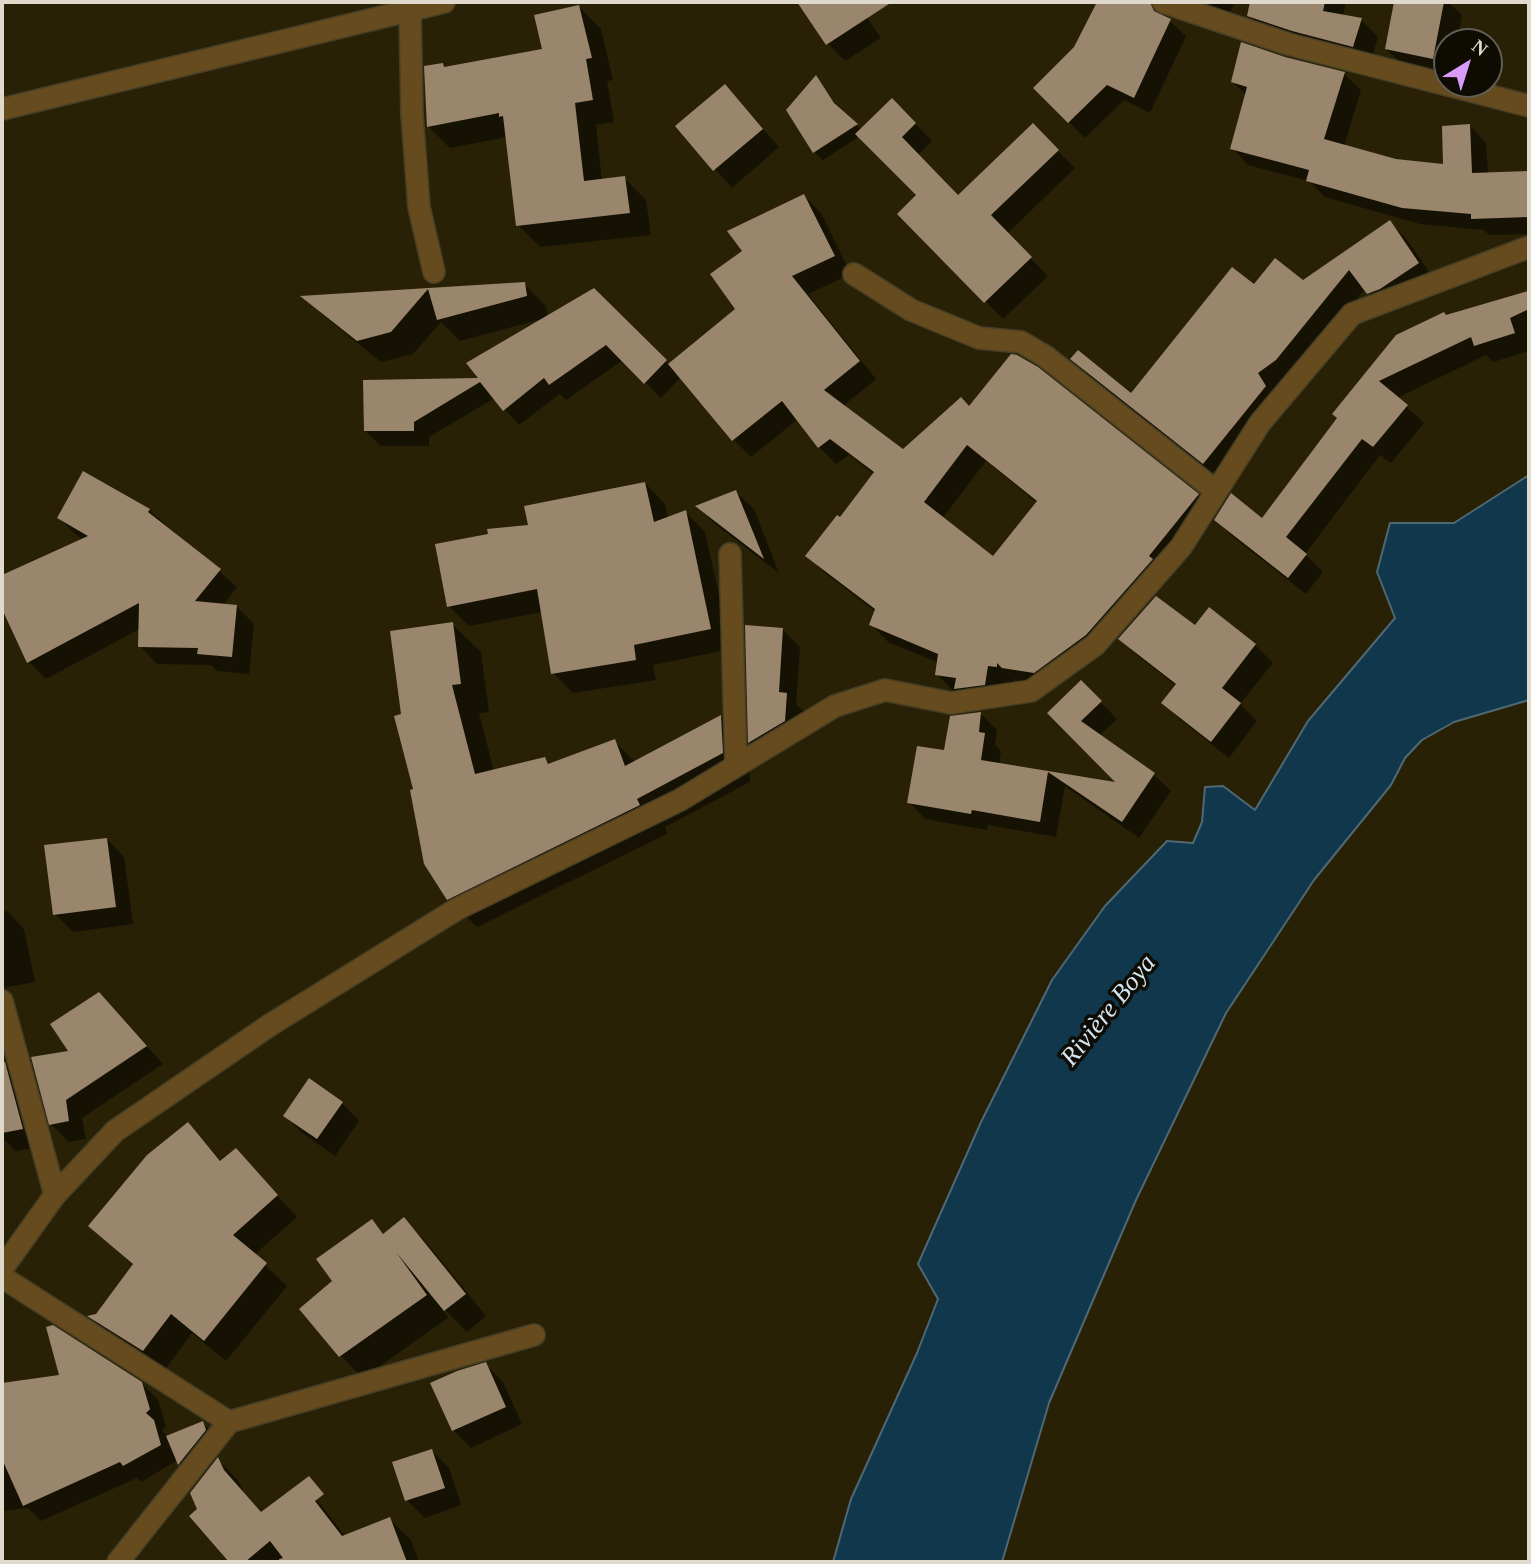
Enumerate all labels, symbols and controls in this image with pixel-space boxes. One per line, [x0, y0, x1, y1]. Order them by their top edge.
north arrow [1433, 28, 1503, 98]
text: N [1468, 35, 1492, 60]
water label: Rivière Boya [1055, 949, 1163, 1073]

